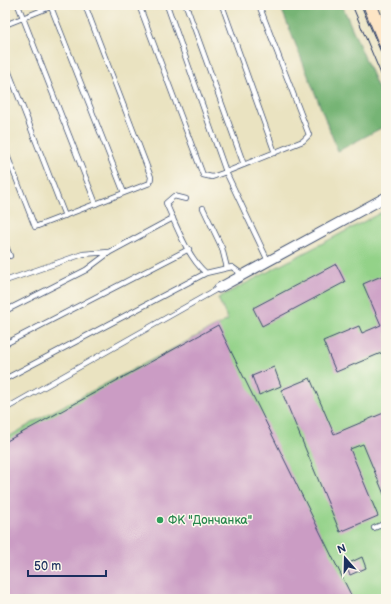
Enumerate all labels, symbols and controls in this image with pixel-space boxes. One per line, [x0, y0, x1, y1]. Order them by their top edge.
place label: ФК "Дончанка" [168, 513, 252, 528]
marker: ФК "Дончанка" [155, 515, 165, 525]
north arrow [325, 538, 365, 578]
text: N [336, 542, 348, 557]
scale bar [28, 552, 106, 578]
text: 50 m [34, 559, 61, 574]

